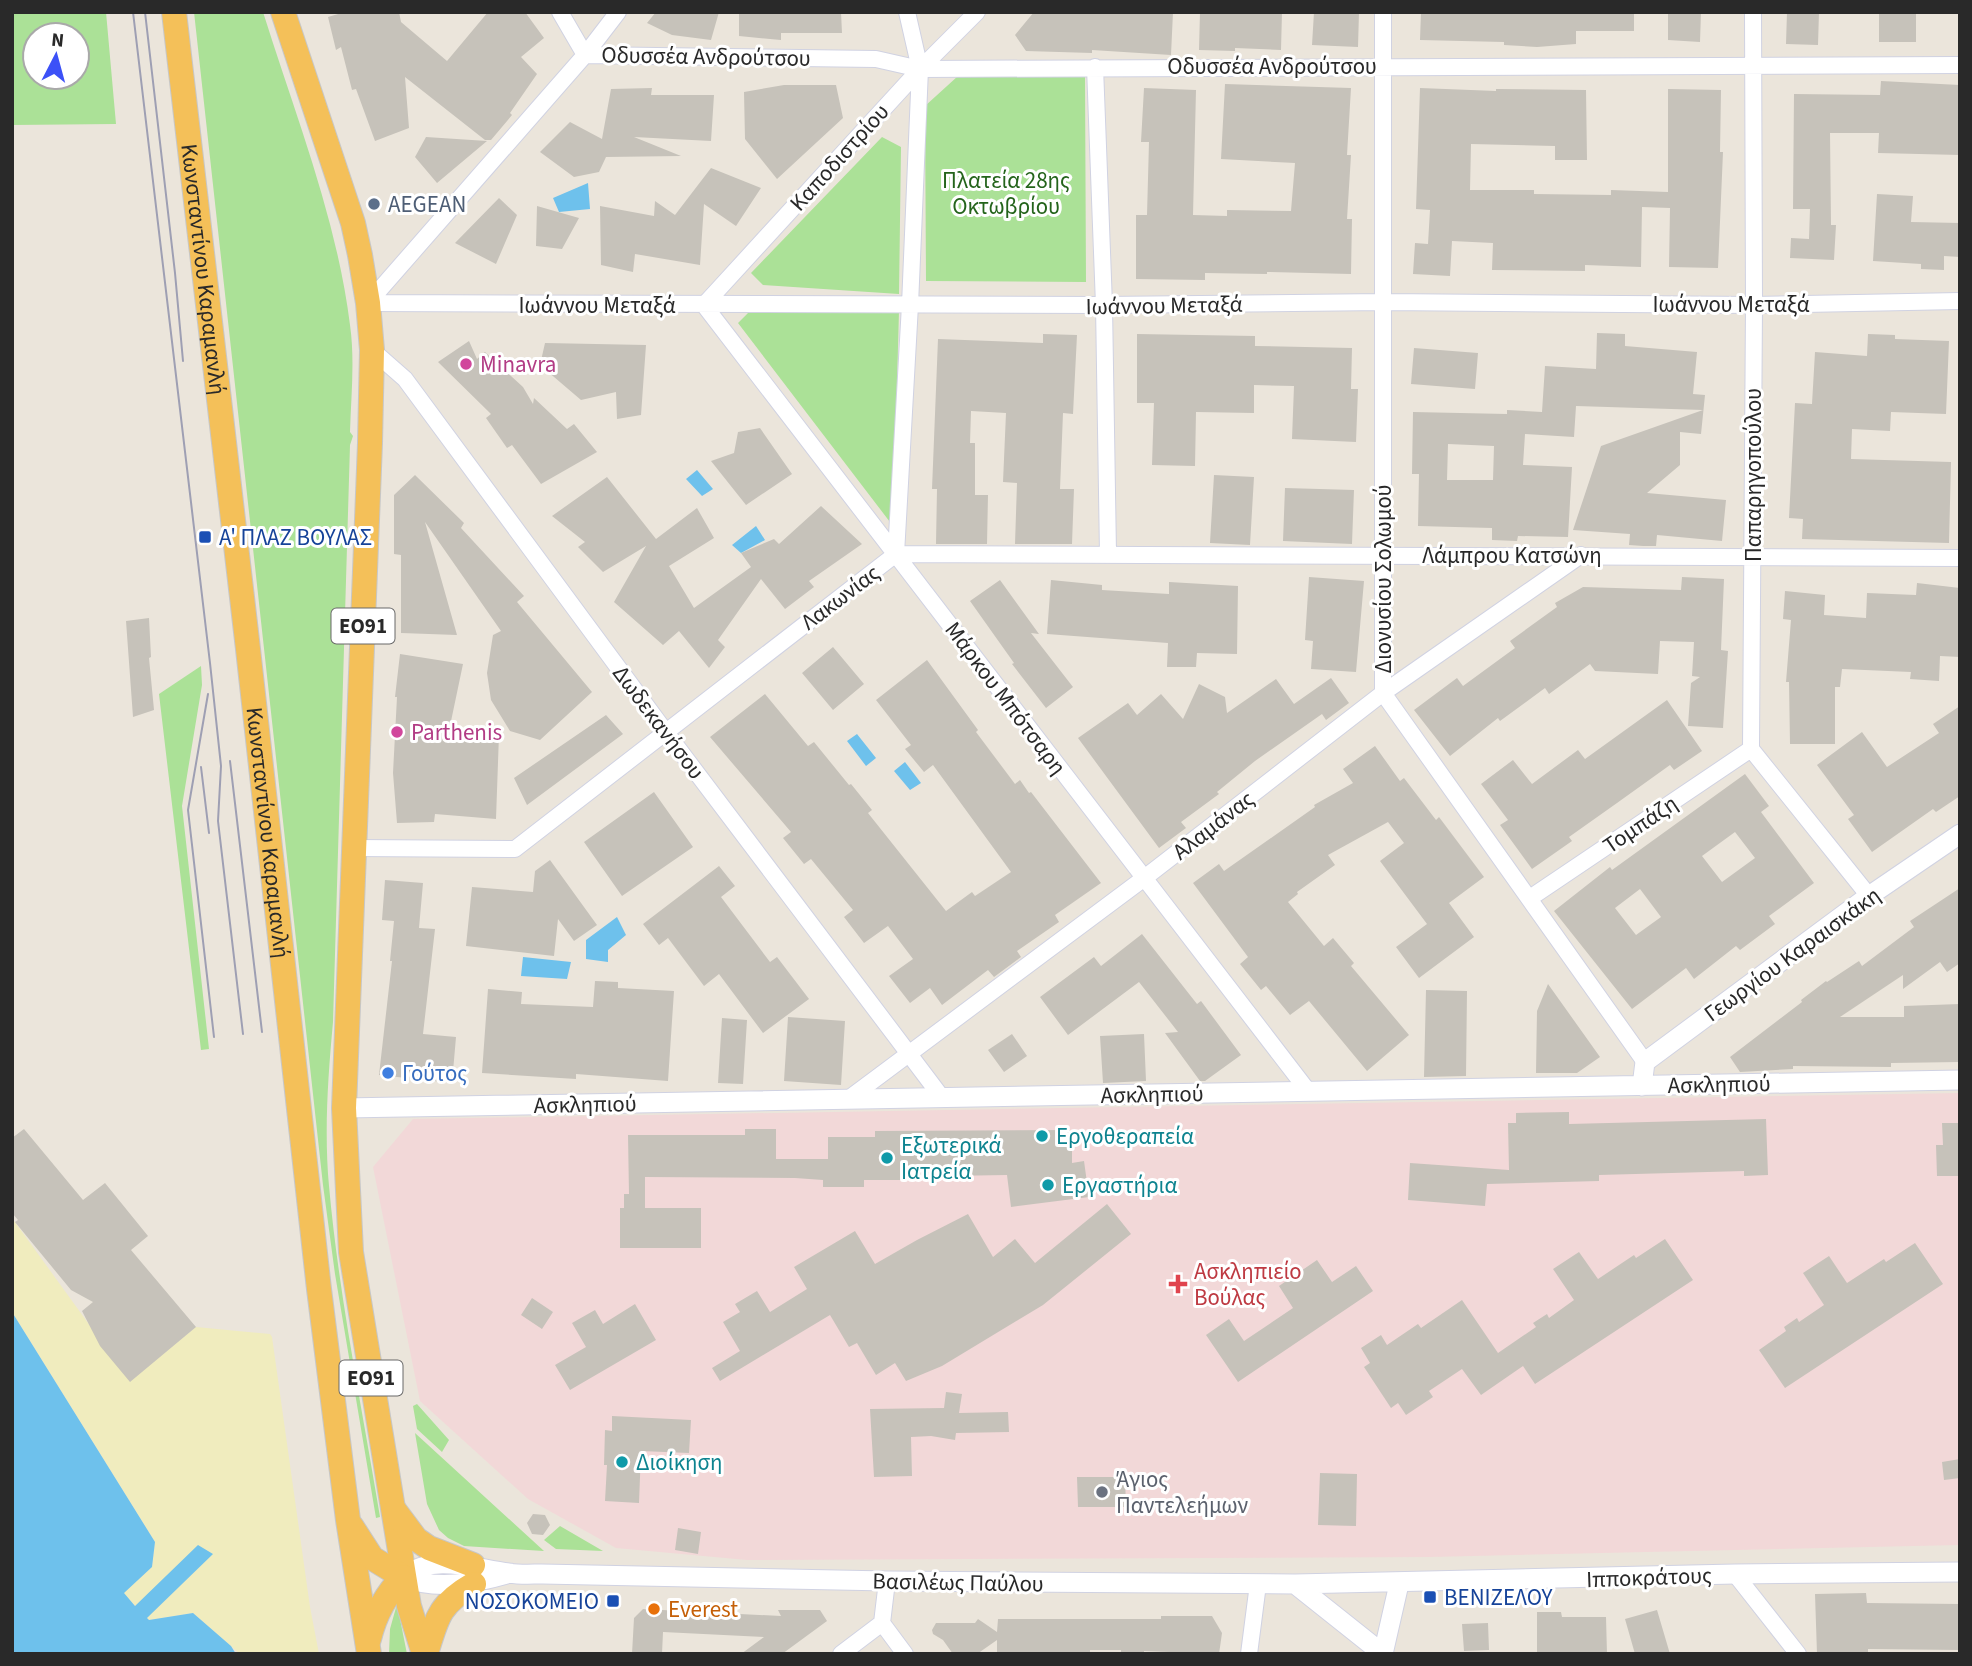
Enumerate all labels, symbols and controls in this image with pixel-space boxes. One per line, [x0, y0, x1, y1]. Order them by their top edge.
north arrow [21, 21, 91, 91]
text: N [50, 26, 65, 55]
street label: Οδυσσέα Ανδρούτσου [601, 38, 811, 75]
street label: Οδυσσέα Ανδρούτσου [1167, 50, 1377, 83]
street label: Καποδιστρίου [782, 96, 897, 218]
street label: Κωνσταντίνου Καραμανλή [172, 142, 234, 397]
park label: Πλατεία 28ης Οκτωβρίου [942, 164, 1070, 223]
place label: AEGEAN [388, 188, 466, 221]
marker: AEGEAN [366, 196, 382, 212]
street label: Ιωάννου Μεταξά [1085, 288, 1243, 323]
street label: Ιωάννου Μεταξά [1652, 288, 1810, 321]
street label: Ιωάννου Μεταξά [518, 289, 676, 322]
place label: Minavra [480, 348, 556, 381]
marker: Minavra [458, 356, 474, 372]
street label: Παπαρηγοπούλου [1737, 388, 1770, 562]
street label: Διονυσίου Σολωμού [1367, 485, 1400, 674]
place label: Α' ΠΛΑΖ ΒΟΥΛΑΣ [219, 521, 372, 554]
marker: Α' ΠΛΑΖ ΒΟΥΛΑΣ [197, 529, 213, 545]
street label: Λάμπρου Κατσώνη [1422, 539, 1602, 572]
street label: Λακωνίας [794, 557, 887, 638]
road number: ΕΟ91 [332, 608, 394, 644]
street label: Μάρκου Μπότσαρη [937, 615, 1074, 782]
street label: Δωδεκανήσου [605, 658, 713, 786]
street label: Κωνσταντίνου Καραμανλή [238, 705, 298, 960]
place label: Parthenis [411, 716, 502, 749]
marker: Parthenis [389, 724, 405, 740]
street label: Αλαμάνας [1165, 783, 1261, 868]
street label: Τομπάζη [1596, 787, 1684, 862]
street label: Γεωργίου Καραισκάκη [1697, 879, 1887, 1030]
place label: Γούτος [402, 1057, 467, 1090]
marker: Γούτος [380, 1065, 396, 1081]
street label: Ασκληπιού [1667, 1067, 1771, 1102]
street label: Ασκληπιού [1100, 1077, 1204, 1112]
street label: Ασκληπιού [533, 1087, 637, 1122]
place label: Εργοθεραπεία [1056, 1120, 1194, 1153]
marker: Εργοθεραπεία [1034, 1128, 1050, 1144]
place label: Εξωτερικά Ιατρεία [901, 1129, 1001, 1188]
marker: Εξωτερικά Ιατρεία [879, 1150, 895, 1166]
place label: Εργαστήρια [1062, 1169, 1177, 1202]
marker: Εργαστήρια [1040, 1177, 1056, 1193]
place label: Ασκληπιείο Βούλας [1194, 1255, 1302, 1314]
marker: Ασκληπιείο Βούλας [1168, 1274, 1188, 1294]
road number: ΕΟ91 [340, 1360, 402, 1396]
place label: Διοίκηση [636, 1446, 722, 1479]
marker: Διοίκηση [614, 1454, 630, 1470]
place label: Άγιος Παντελεήμων [1116, 1463, 1248, 1522]
marker: Άγιος Παντελεήμων [1094, 1484, 1110, 1500]
street label: Ιπποκράτους [1586, 1559, 1713, 1596]
street label: Βασιλέως Παύλου [872, 1565, 1044, 1600]
place label: ΒΕΝΙΖΕΛΟΥ [1444, 1581, 1553, 1614]
place label: ΝΟΣΟΚΟΜΕΙΟ [465, 1585, 599, 1618]
marker: ΒΕΝΙΖΕΛΟΥ [1422, 1589, 1438, 1605]
marker: ΝΟΣΟΚΟΜΕΙΟ [605, 1593, 621, 1609]
place label: Everest [668, 1593, 738, 1626]
marker: Everest [646, 1601, 662, 1617]

